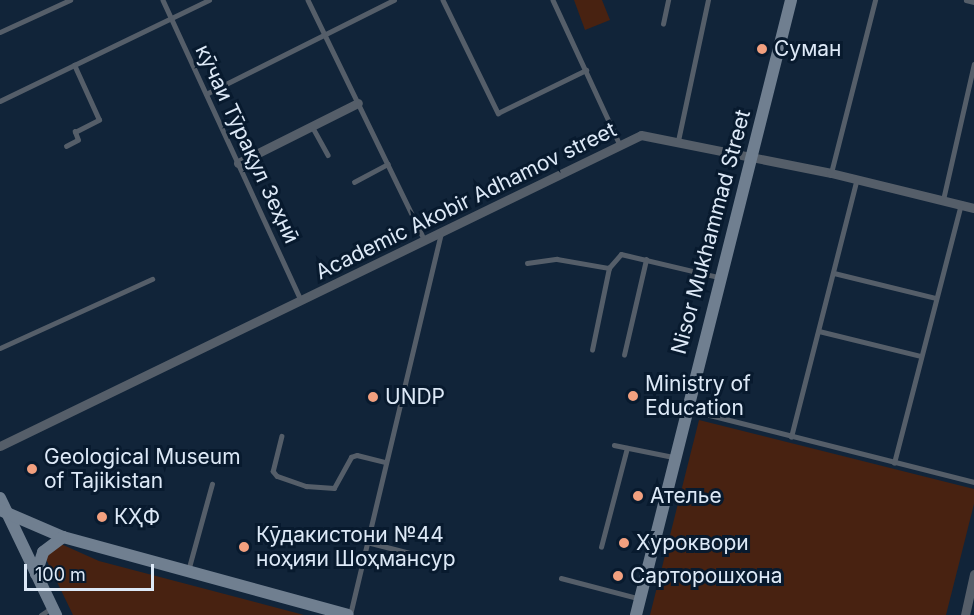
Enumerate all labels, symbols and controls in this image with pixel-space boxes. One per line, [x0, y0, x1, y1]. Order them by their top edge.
place label: Суман [774, 36, 842, 62]
street label: кӯчаи Тӯрақул Зеҳнӣ [190, 41, 304, 247]
marker: Суман [755, 42, 769, 56]
street label: Nisor Mukhammad Street [666, 107, 756, 357]
street label: Academic Akobir Adhamov street [311, 117, 621, 285]
place label: Ministry of Education [645, 371, 751, 421]
place label: UNDP [385, 384, 445, 410]
marker: Ministry of Education [626, 389, 640, 403]
marker: UNDP [366, 390, 380, 404]
place label: Geological Museum of Tajikistan [44, 444, 241, 494]
marker: Geological Museum of Tajikistan [25, 462, 39, 476]
place label: Ателье [650, 483, 722, 509]
marker: Ателье [631, 489, 645, 503]
place label: КҲФ [114, 504, 160, 530]
marker: КҲФ [95, 510, 109, 524]
place label: Кӯдакистони №44 ноҳияи Шоҳмансур [256, 522, 456, 572]
place label: Хуроквори [636, 530, 749, 556]
marker: Хуроквори [617, 536, 631, 550]
marker: Кӯдакистони №44 ноҳияи Шоҳмансур [237, 540, 251, 554]
scale bar [27, 552, 158, 590]
place label: Сарторошхона [630, 563, 783, 589]
text: 100 m [35, 564, 86, 585]
marker: Сарторошхона [611, 569, 625, 583]

